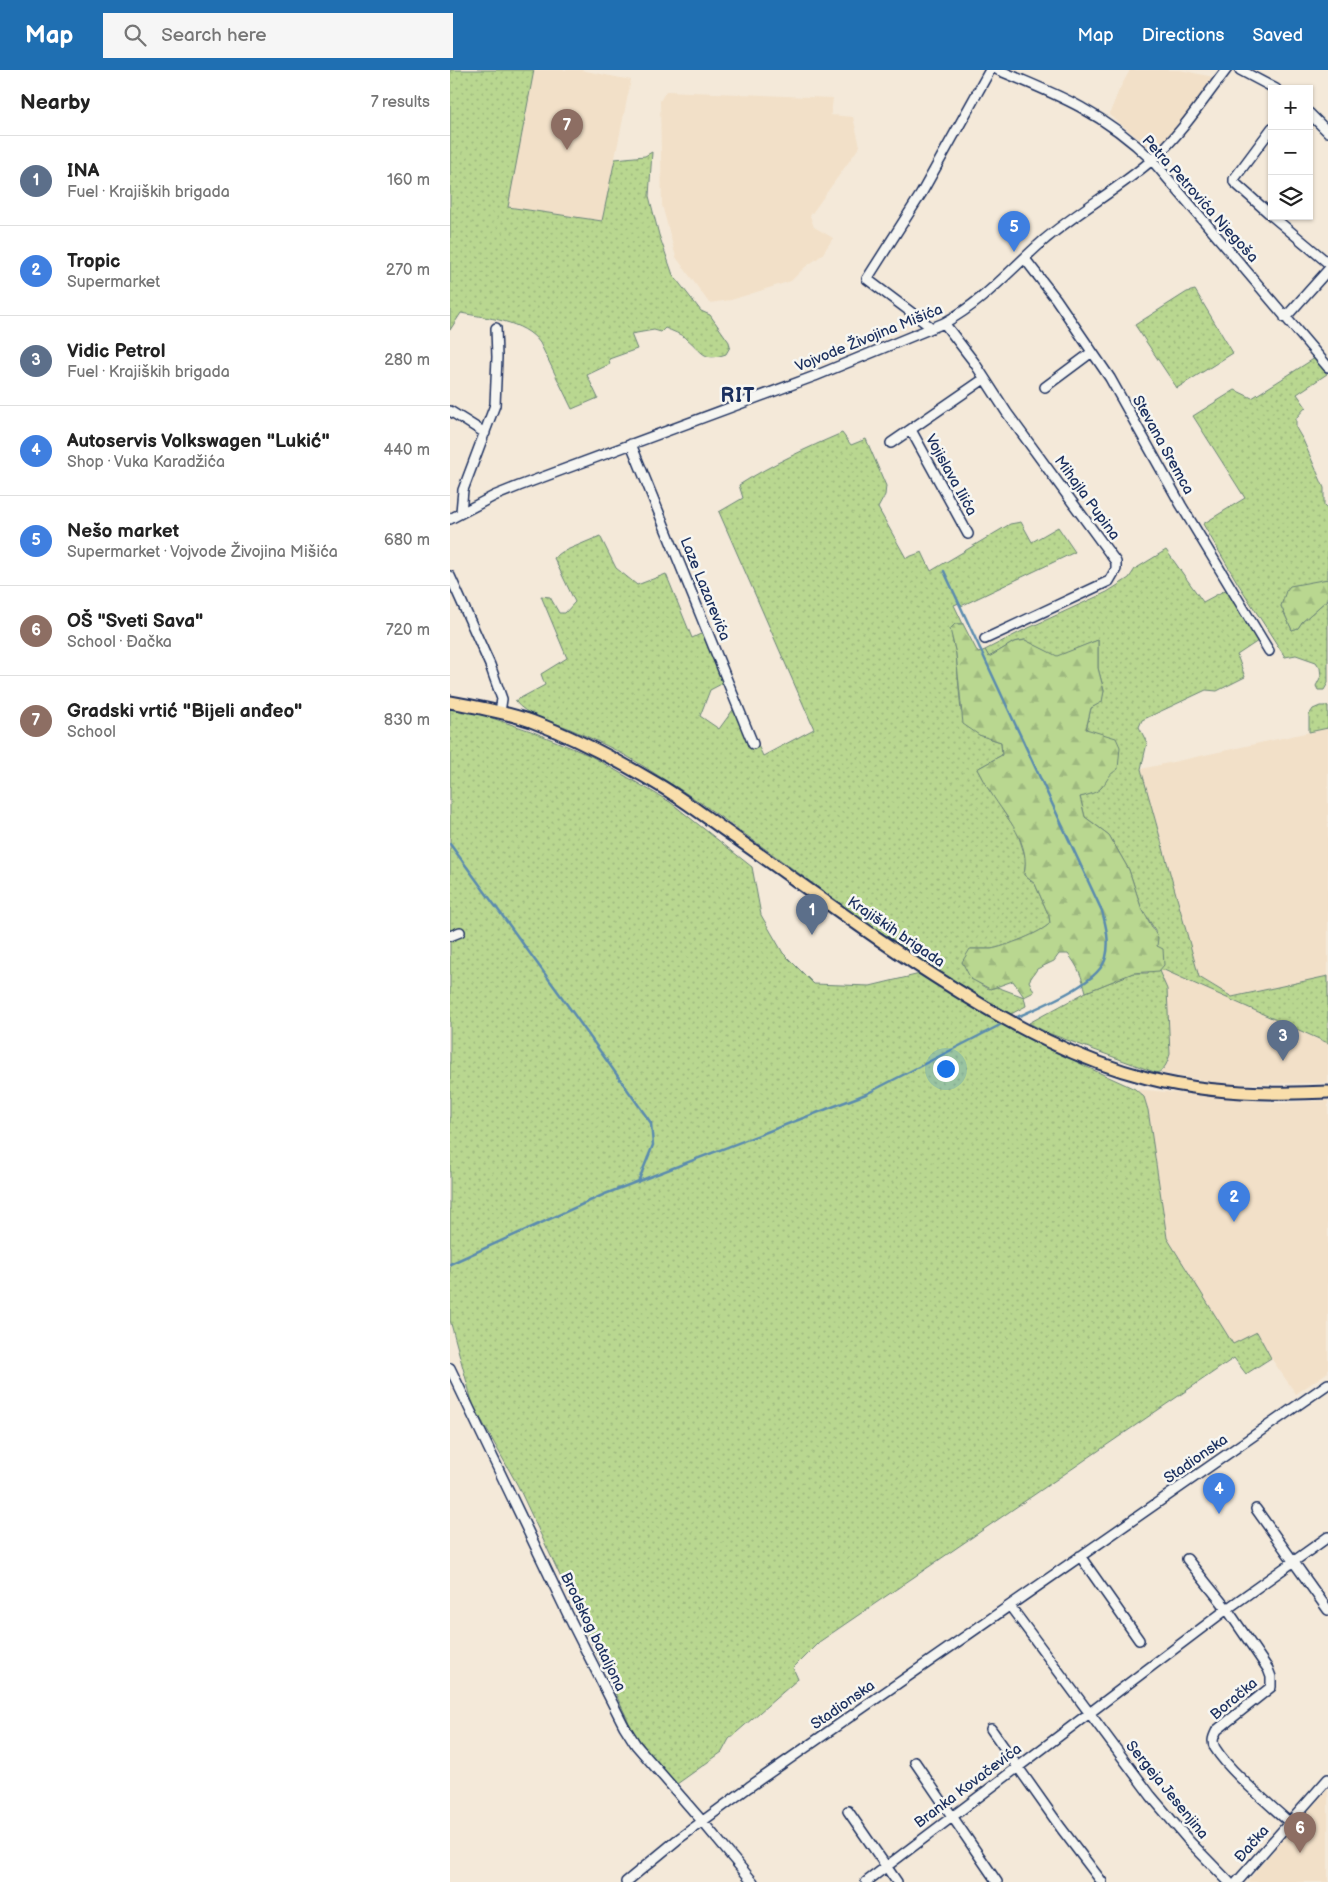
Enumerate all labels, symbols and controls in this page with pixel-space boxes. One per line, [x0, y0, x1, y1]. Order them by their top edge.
search box [103, 13, 453, 58]
text: Map [25, 21, 73, 50]
icon: search [121, 21, 149, 49]
text: Search here [161, 24, 267, 47]
text: Map [1078, 25, 1114, 46]
text: Directions [1142, 25, 1224, 46]
text: Saved [1252, 25, 1303, 46]
map controls [1268, 85, 1313, 220]
button: + [1268, 85, 1313, 130]
text: Nearby [20, 90, 90, 115]
text: 7 results [371, 93, 430, 112]
pin: 7 [551, 109, 583, 150]
button: − [1268, 130, 1313, 175]
street label: Petra Petrovića Njegoša [1138, 131, 1262, 267]
text: INA [67, 160, 99, 183]
text: 1 [33, 171, 39, 190]
text: 160 m [387, 171, 430, 190]
button: layers [1268, 175, 1313, 220]
text: Fuel · Krajiških brigada [67, 183, 230, 202]
pin: 5 [998, 211, 1030, 252]
text: Tropic [67, 250, 120, 273]
text: 2 [31, 261, 41, 280]
text: 270 m [386, 261, 430, 280]
text: Supermarket [67, 273, 160, 292]
street label: Vojvode Živojina Mišića [793, 300, 945, 376]
text: Vidic Petrol [67, 340, 165, 363]
text: 3 [31, 351, 41, 370]
text: 280 m [384, 351, 430, 370]
text: Fuel · Krajiških brigada [67, 363, 230, 382]
district label: RIT [721, 384, 755, 408]
street label: Stevana Sremca [1128, 392, 1198, 498]
text: Autoservis Volkswagen "Lukić" [67, 430, 330, 453]
street label: Vojislava Ilića [921, 431, 981, 519]
text: 4 [31, 441, 41, 460]
text: 440 m [384, 441, 430, 460]
street label: Mihajla Pupina [1050, 452, 1124, 544]
text: Shop · Vuka Karadžića [67, 453, 225, 472]
text: Nešo market [67, 520, 179, 543]
text: 5 [31, 531, 41, 550]
text: 680 m [384, 531, 430, 550]
street label: Laze Lazarevića [676, 534, 734, 644]
text: Supermarket · Vojvode Živojina Mišića [67, 543, 338, 562]
text: OŠ "Sveti Sava" [67, 610, 203, 633]
text: 6 [31, 621, 41, 640]
text: 720 m [386, 621, 430, 640]
text: School · Đačka [67, 633, 172, 652]
text: Gradski vrtić "Bijeli anđeo" [67, 700, 302, 723]
text: 7 [32, 711, 40, 730]
text: 830 m [384, 711, 430, 730]
text: School [67, 723, 116, 742]
street label: Krajiških brigada [844, 892, 948, 972]
pin: 1 [796, 894, 828, 935]
pin: 3 [1267, 1020, 1299, 1061]
your location [933, 1056, 959, 1082]
pin: 2 [1218, 1181, 1250, 1222]
street label: Stadionska [1160, 1430, 1232, 1488]
pin: 4 [1203, 1473, 1235, 1514]
street label: Brodskog bataljona [556, 1569, 630, 1695]
street label: Boračka [1206, 1674, 1262, 1724]
street label: Stadionska [807, 1676, 879, 1734]
street label: Sergeja Jesenjina [1121, 1737, 1213, 1843]
street label: Branka Kovačevića [911, 1739, 1025, 1833]
pin: 6 [1284, 1812, 1316, 1853]
street label: Đačka [1231, 1822, 1273, 1866]

